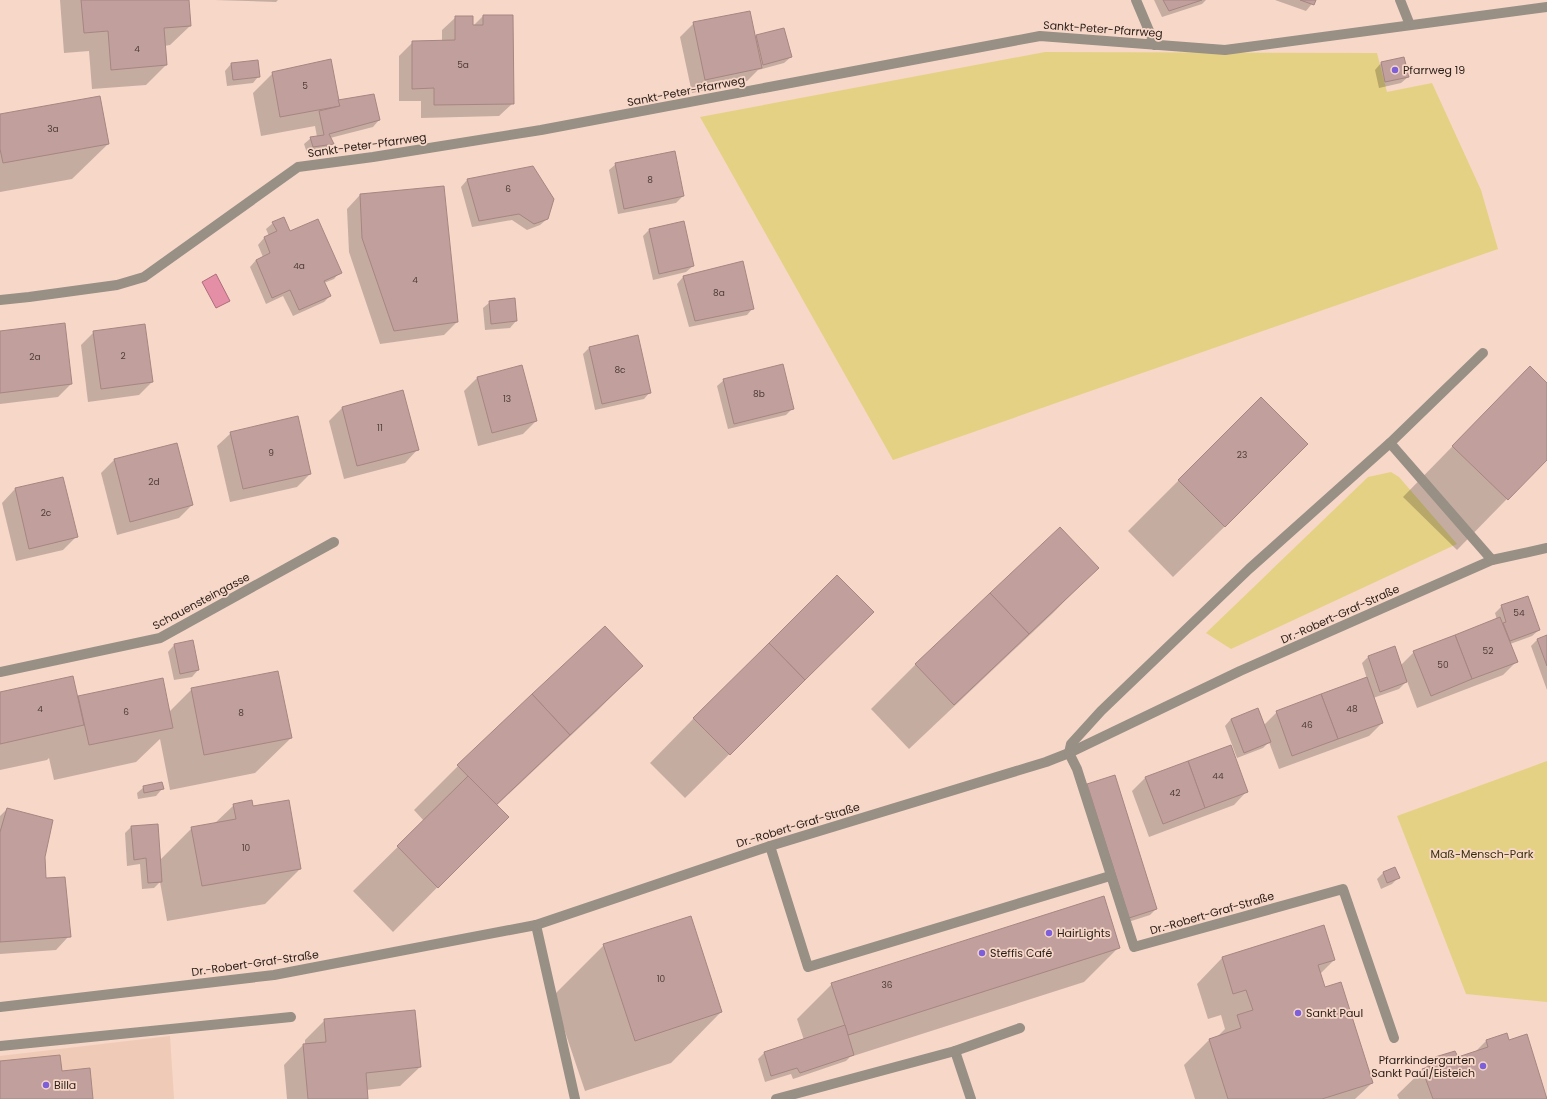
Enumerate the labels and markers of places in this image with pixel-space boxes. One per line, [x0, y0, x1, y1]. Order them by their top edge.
place label: Pfarrweg 19 [1403, 62, 1465, 78]
marker: Pfarrweg 19 [1390, 65, 1400, 75]
place label: HairLights [1057, 925, 1111, 941]
marker: HairLights [1044, 928, 1054, 938]
place label: Steffis Café [990, 945, 1052, 961]
marker: Steffis Café [977, 948, 987, 958]
place label: Sankt Paul [1306, 1005, 1363, 1021]
marker: Sankt Paul [1293, 1008, 1303, 1018]
place label: Pfarrkindergarten Sankt Paul/Eisteich [1371, 1052, 1475, 1081]
marker: Pfarrkindergarten Sankt Paul/Eisteich [1478, 1061, 1488, 1071]
place label: Billa [54, 1077, 76, 1093]
marker: Billa [41, 1080, 51, 1090]

